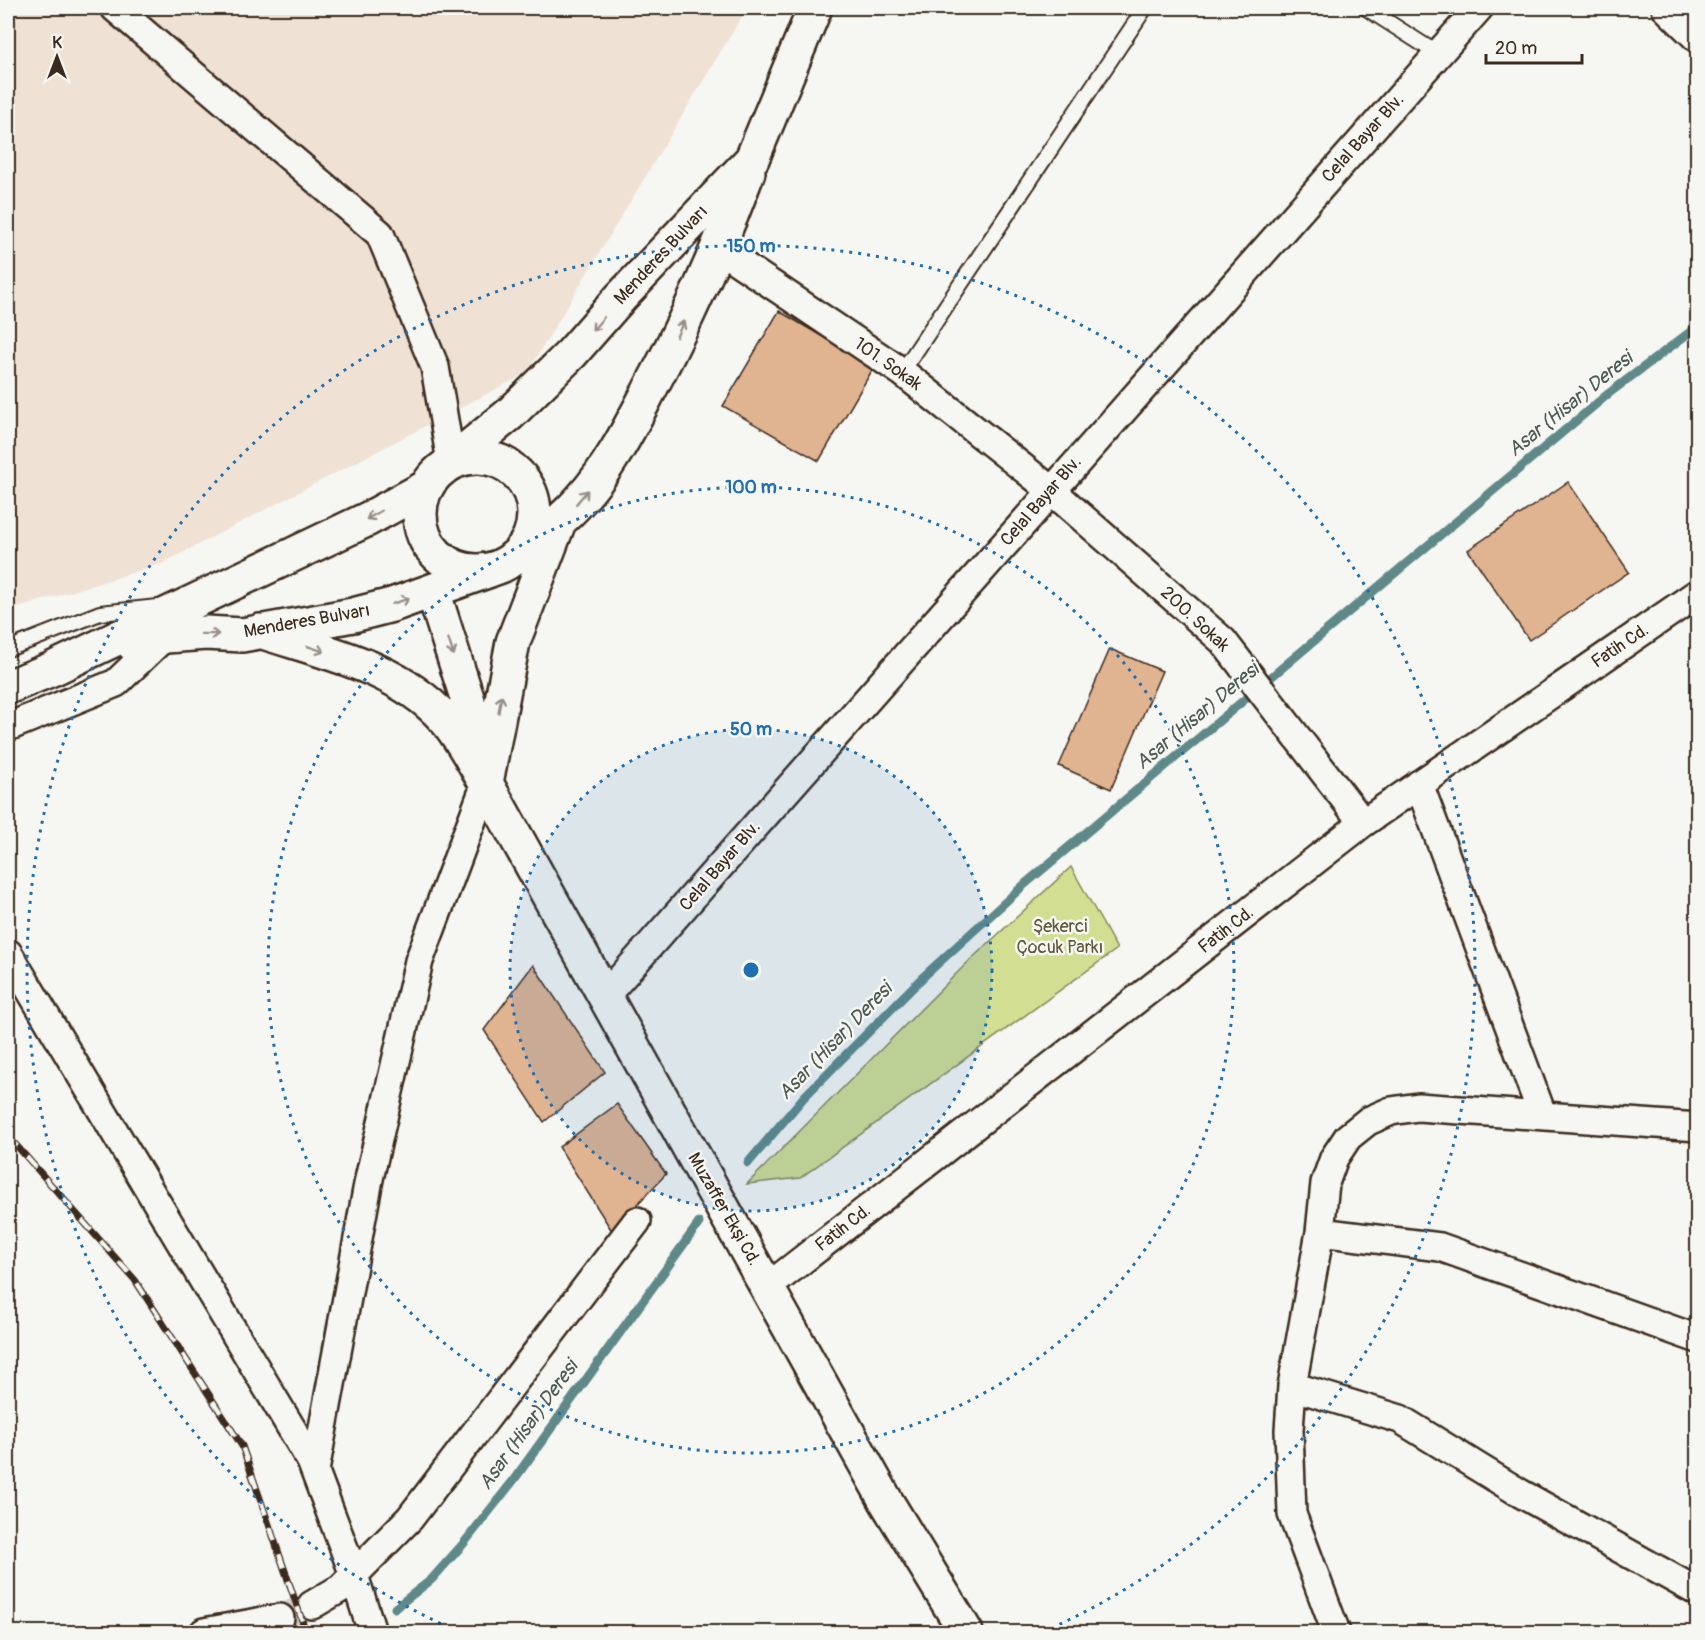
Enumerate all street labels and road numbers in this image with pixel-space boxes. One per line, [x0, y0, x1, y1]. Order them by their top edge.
street label: Celal Bayar Blv. [1317, 89, 1409, 187]
street label: Menderes Bulvarı [609, 200, 713, 310]
street label: 101. Sokak [850, 332, 927, 396]
street label: Celal Bayar Blv. [995, 451, 1087, 551]
street label: 200. Sokak [1156, 581, 1235, 657]
street label: Menderes Bulvarı [242, 599, 372, 643]
street label: Fatih Cd. [1587, 618, 1653, 674]
street label: Celal Bayar Blv. [674, 816, 766, 916]
street label: Fatih Cd. [1194, 901, 1258, 959]
street label: Muzaffer Ekşi Cd. [682, 1148, 766, 1270]
street label: Fatih Cd. [811, 1199, 875, 1257]

